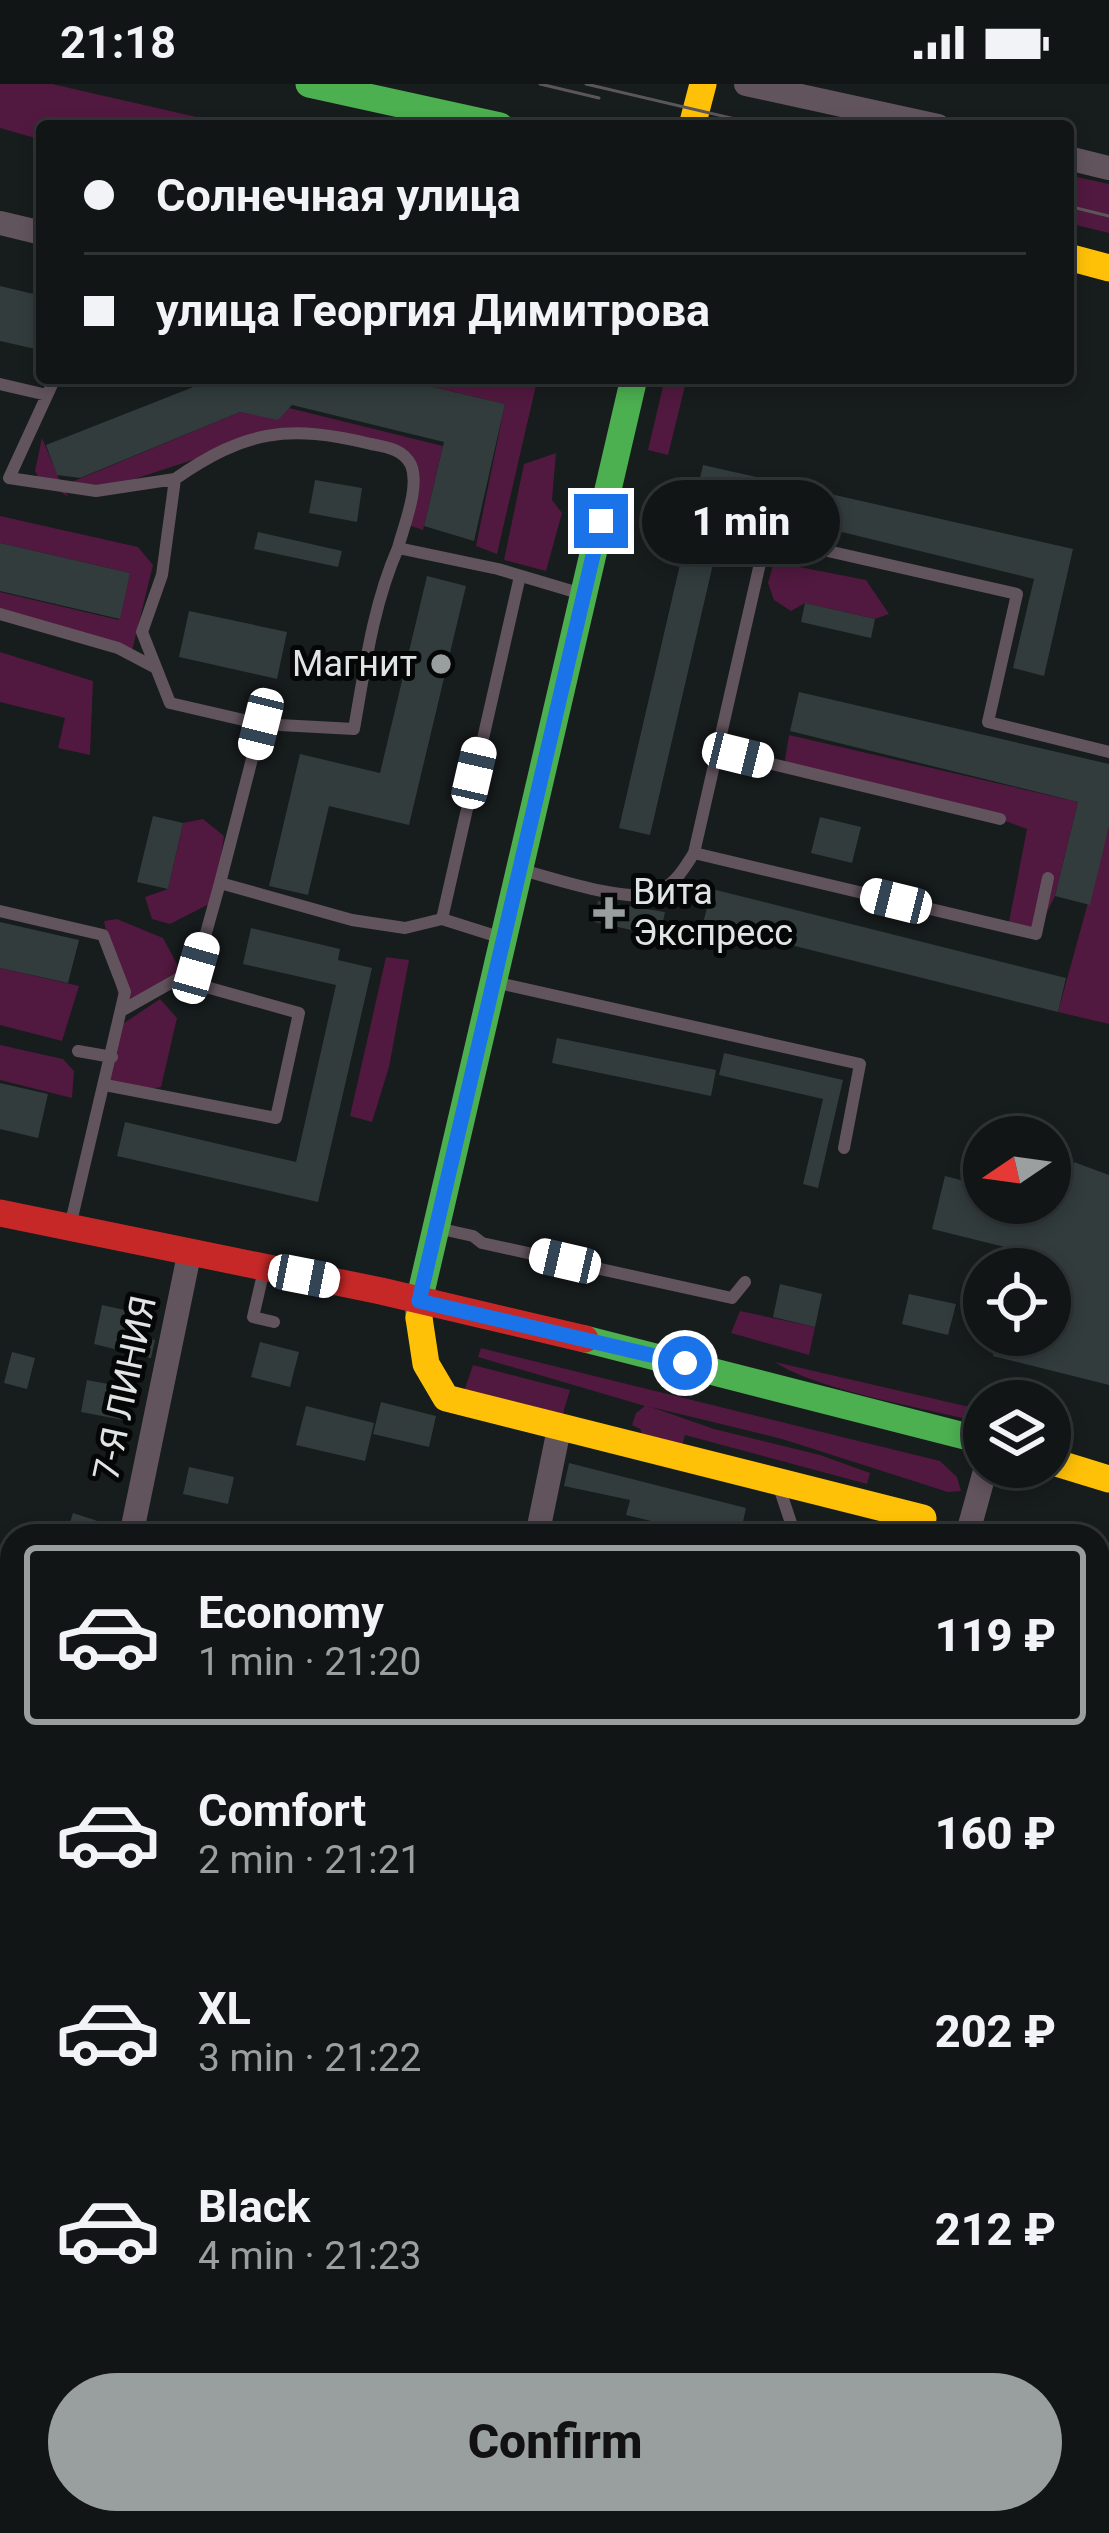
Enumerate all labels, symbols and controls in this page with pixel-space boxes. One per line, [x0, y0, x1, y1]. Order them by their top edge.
text: 21:18 [60, 16, 176, 69]
text: Солнечная улица [156, 169, 521, 222]
text: улица Георгия Димитрова [156, 284, 710, 337]
callout: 1 min [643, 479, 841, 563]
route end [574, 494, 628, 548]
text: 1 min [692, 499, 790, 545]
place label: Магнит [292, 643, 417, 685]
marker: Магнит [428, 651, 454, 677]
car [235, 685, 287, 763]
car [699, 729, 777, 781]
car [448, 734, 500, 812]
place label: Вита Экспресс [633, 871, 793, 954]
car [857, 875, 935, 927]
marker: Вита Экспресс [596, 900, 622, 926]
car [169, 928, 223, 1008]
north arrow [963, 1116, 1071, 1224]
map controls [963, 1116, 1071, 1488]
car [526, 1235, 604, 1287]
button: locate [963, 1248, 1071, 1356]
car [265, 1251, 343, 1301]
street label: 7-Я ЛИНИЯ [85, 1292, 165, 1484]
route start [658, 1336, 712, 1390]
button: layers [963, 1380, 1071, 1488]
icon: car [54, 1581, 162, 1689]
text: Economy [198, 1586, 384, 1639]
text: 119 ₽ [935, 1609, 1056, 1662]
text: 1 min · 21:20 [198, 1639, 421, 1685]
icon: car [54, 1779, 162, 1887]
text: Comfort [198, 1784, 366, 1837]
text: 160 ₽ [935, 1807, 1056, 1860]
text: 2 min · 21:21 [198, 1837, 421, 1883]
icon: car [54, 1977, 162, 2085]
text: XL [198, 1982, 251, 2035]
text: 202 ₽ [935, 2005, 1056, 2058]
text: 3 min · 21:22 [198, 2035, 421, 2081]
icon: car [54, 2175, 162, 2283]
text: Black [198, 2180, 310, 2233]
text: 212 ₽ [935, 2203, 1056, 2256]
text: 4 min · 21:23 [198, 2233, 421, 2279]
button: Confirm [48, 2373, 1062, 2511]

